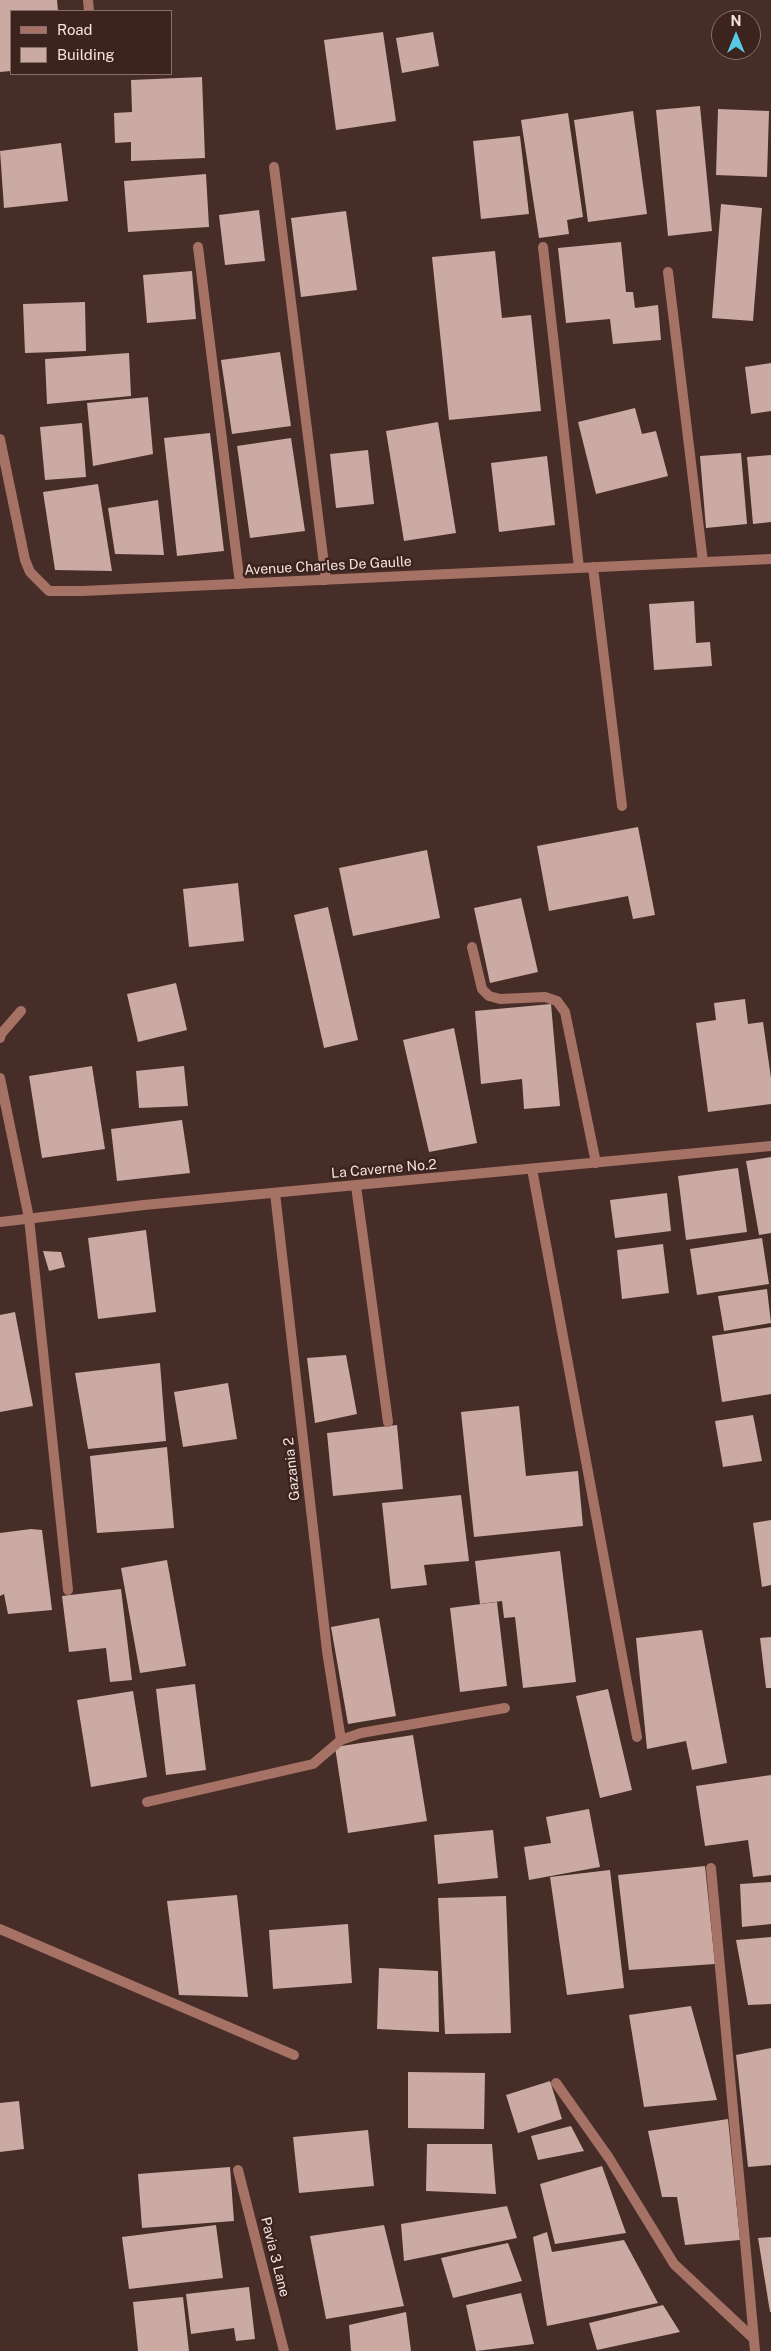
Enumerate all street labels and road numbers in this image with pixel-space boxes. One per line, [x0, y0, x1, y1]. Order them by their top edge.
street label: Avenue Charles De Gaulle [244, 553, 412, 579]
street label: La Caverne No.2 [331, 1156, 437, 1182]
street label: Gazania 2 [280, 1437, 304, 1501]
street label: Pavia 3 Lane [257, 2215, 293, 2299]

